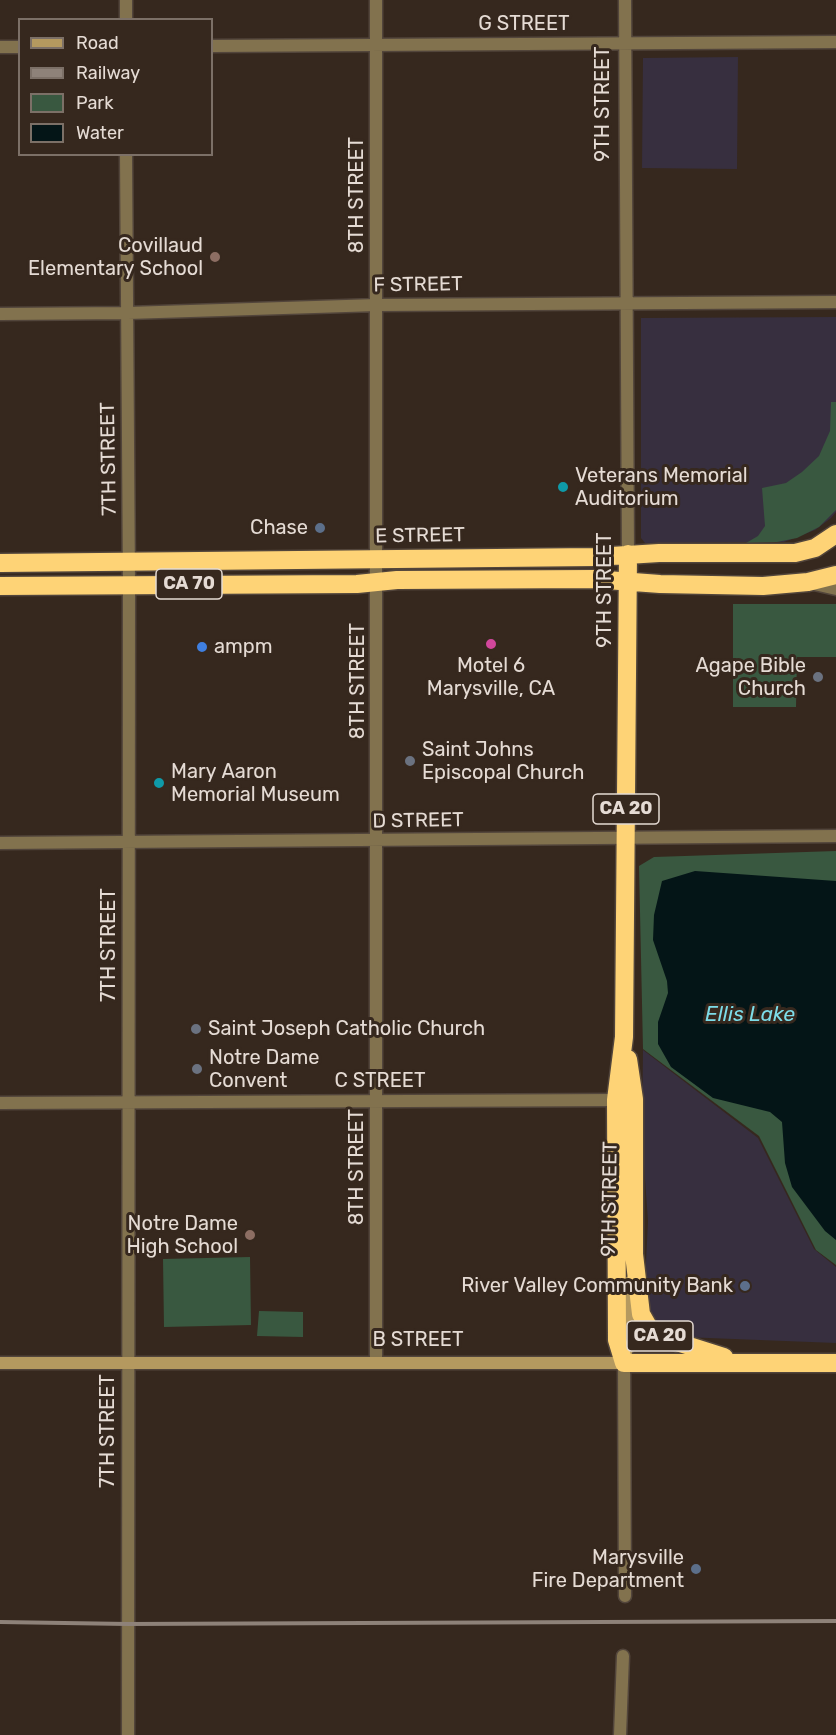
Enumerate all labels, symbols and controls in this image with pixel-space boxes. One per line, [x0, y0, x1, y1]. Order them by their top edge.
street label: G STREET [478, 12, 570, 36]
legend [18, 18, 213, 156]
text: Road [76, 32, 119, 54]
street label: 9TH STREET [591, 46, 615, 162]
text: Railway [76, 62, 140, 84]
text: Park [76, 92, 113, 114]
text: Water [76, 122, 124, 144]
street label: 8TH STREET [345, 137, 369, 253]
place label: Covillaud Elementary School [28, 234, 203, 281]
marker: Covillaud Elementary School [208, 250, 222, 264]
street label: F STREET [373, 272, 463, 298]
street label: 7TH STREET [96, 402, 122, 516]
place label: Veterans Memorial Auditorium [575, 464, 748, 511]
marker: Veterans Memorial Auditorium [556, 480, 570, 494]
place label: Chase [250, 516, 308, 540]
marker: Chase [313, 521, 327, 535]
street label: E STREET [375, 523, 465, 549]
street label: 9TH STREET [593, 532, 617, 648]
road number: CA 70 [156, 569, 222, 599]
street label: 8TH STREET [346, 623, 370, 739]
place label: ampm [214, 635, 273, 659]
marker: Motel 6 Marysville, CA [484, 637, 498, 651]
marker: ampm [195, 640, 209, 654]
place label: Motel 6 Marysville, CA [427, 654, 555, 701]
place label: Agape Bible Church [696, 654, 806, 701]
marker: Agape Bible Church [811, 670, 825, 684]
place label: Saint Johns Episcopal Church [422, 738, 584, 785]
marker: Saint Johns Episcopal Church [403, 754, 417, 768]
place label: Mary Aaron Memorial Museum [171, 760, 340, 807]
marker: Mary Aaron Memorial Museum [152, 776, 166, 790]
road number: CA 20 [593, 794, 659, 824]
street label: D STREET [372, 808, 464, 834]
street label: 7TH STREET [97, 888, 121, 1002]
water label: Ellis Lake [705, 1002, 795, 1028]
place label: Saint Joseph Catholic Church [208, 1017, 485, 1041]
marker: Saint Joseph Catholic Church [189, 1022, 203, 1036]
place label: Notre Dame Convent [209, 1046, 319, 1093]
marker: Notre Dame Convent [190, 1062, 204, 1076]
street label: C STREET [334, 1069, 426, 1093]
street label: 8TH STREET [345, 1109, 369, 1225]
street label: 9TH STREET [597, 1141, 623, 1257]
place label: Notre Dame High School [126, 1212, 238, 1259]
marker: Notre Dame High School [243, 1228, 257, 1242]
place label: River Valley Community Bank [461, 1274, 733, 1298]
marker: River Valley Community Bank [738, 1279, 752, 1293]
road number: CA 20 [627, 1321, 693, 1351]
street label: B STREET [372, 1328, 464, 1352]
street label: 7TH STREET [96, 1374, 120, 1488]
place label: Marysville Fire Department [532, 1546, 684, 1593]
marker: Marysville Fire Department [689, 1562, 703, 1576]

